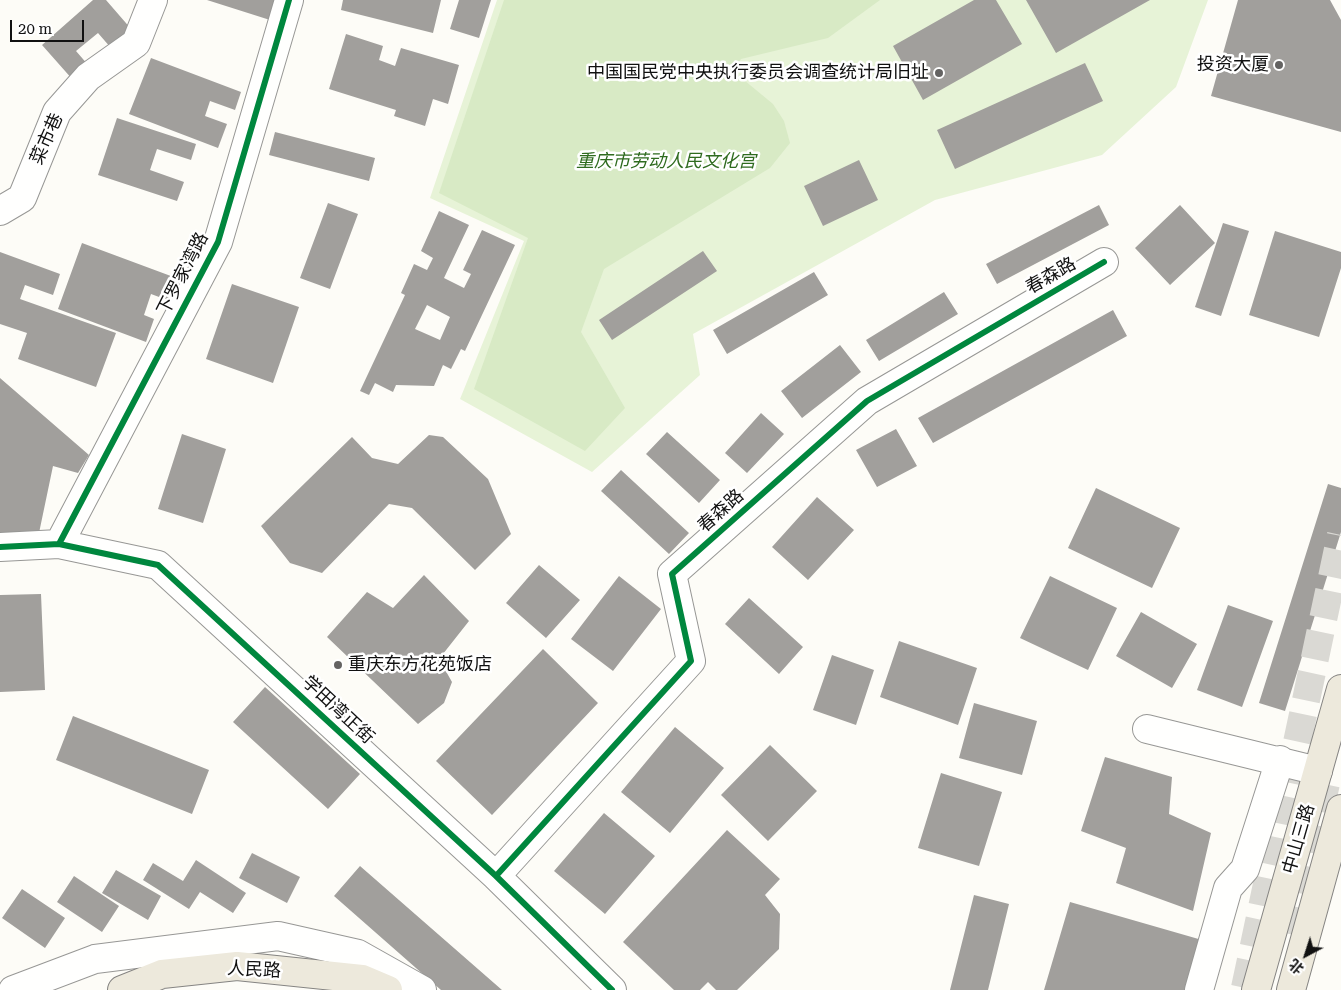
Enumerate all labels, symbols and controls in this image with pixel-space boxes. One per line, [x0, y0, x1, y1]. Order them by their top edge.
scale bar [12, 10, 86, 42]
text: 20 m [18, 20, 52, 38]
place label: 投资大厦 [1197, 54, 1269, 76]
marker: 投资大厦 [1273, 59, 1285, 71]
place label: 中国国民党中央执行委员会调查统计局旧址 [587, 62, 929, 84]
marker: 中国国民党中央执行委员会调查统计局旧址 [933, 67, 945, 79]
street label: 菜市巷 [26, 110, 68, 168]
park label: 重庆市劳动人民文化宫 [576, 151, 756, 173]
street label: 下罗家湾路 [153, 229, 213, 319]
street label: 春森路 [1022, 253, 1080, 299]
street label: 春森路 [694, 485, 748, 537]
place label: 重庆东方花苑饭店 [348, 654, 492, 676]
marker: 重庆东方花苑饭店 [332, 659, 344, 671]
street label: 学田湾正街 [298, 671, 378, 749]
street label: 中山三路 [1279, 801, 1319, 877]
north arrow [1281, 930, 1331, 980]
text: 北 [1286, 956, 1307, 977]
street label: 人民路 [226, 958, 282, 982]

